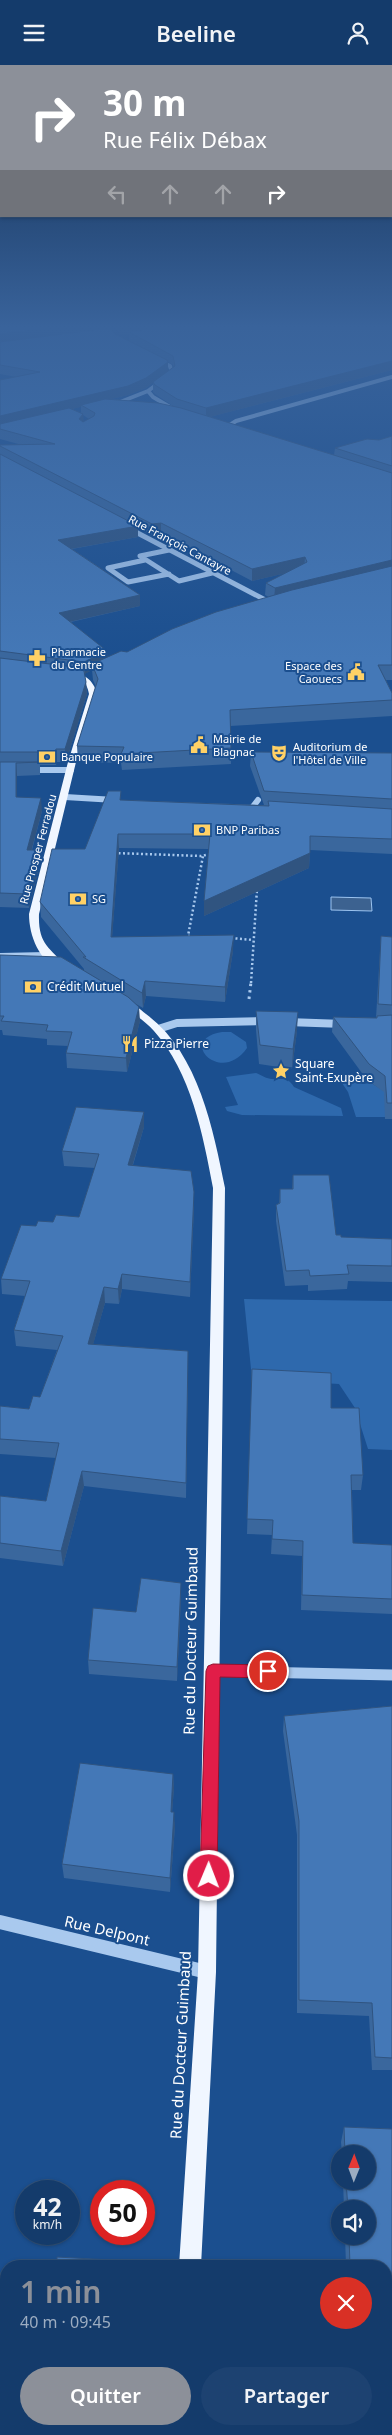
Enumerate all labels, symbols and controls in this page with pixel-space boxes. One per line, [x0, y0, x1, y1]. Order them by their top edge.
text: Beeline [156, 18, 236, 48]
icon: menu [20, 19, 48, 47]
icon: person [344, 19, 372, 47]
text: 30 m [103, 79, 186, 126]
icon: right [20, 85, 85, 150]
text: Rue Félix Débax [103, 124, 267, 154]
icon: left [103, 180, 131, 208]
icon: ahead [156, 180, 184, 208]
icon: ahead [209, 180, 237, 208]
icon: right [262, 180, 290, 208]
street label: Rue François Cantayre [126, 511, 234, 578]
place label: Pharmacie du Centre [51, 644, 106, 672]
pharmacy icon: Pharmacie du Centre [27, 648, 47, 668]
place label: Espace des Caouecs [285, 658, 342, 686]
public building icon: Espace des Caouecs [346, 662, 366, 682]
place label: Mairie de Blagnac [213, 731, 261, 759]
public building icon: Mairie de Blagnac [189, 735, 209, 755]
place label: Auditorium de l'Hôtel de Ville [293, 739, 367, 767]
theatre icon: Auditorium de l'Hôtel de Ville [269, 743, 289, 763]
bank icon: Banque Populaire [37, 747, 57, 767]
place label: Banque Populaire [61, 749, 153, 764]
street label: Rue Prosper Ferradou [16, 792, 59, 905]
bank icon: BNP Paribas [192, 820, 212, 840]
place label: BNP Paribas [216, 822, 279, 837]
bank icon: SG [68, 889, 88, 909]
place label: SG [92, 891, 106, 906]
bank icon: Crédit Mutuel [23, 977, 43, 997]
place label: Crédit Mutuel [47, 978, 124, 995]
restaurant icon: Pizza Pierre [120, 1034, 140, 1054]
place label: Pizza Pierre [144, 1035, 209, 1052]
place label: Square Saint-Exupère [295, 1055, 373, 1086]
place icon: Square Saint-Exupère [271, 1061, 291, 1081]
street label: Rue du Docteur Guimbaud [178, 1547, 202, 1735]
pin [247, 1650, 289, 1692]
icon: arrive [254, 1657, 282, 1685]
position arrow [182, 1849, 234, 1901]
street label: Rue Delpont [62, 1910, 153, 1950]
street label: Rue du Docteur Guimbaud [165, 1951, 195, 2139]
north arrow [331, 2145, 376, 2190]
map controls [331, 2145, 376, 2245]
speed limit sign: 50 [90, 2180, 155, 2245]
text: 42 [33, 2189, 62, 2223]
button: sound [331, 2200, 376, 2245]
text: km/h [33, 2216, 62, 2233]
text: 1 min [20, 2271, 101, 2312]
button: close [320, 2277, 372, 2329]
text: 40 m · 09:45 [20, 2311, 111, 2333]
button: Quitter [20, 2367, 191, 2425]
button: Partager [201, 2367, 372, 2425]

